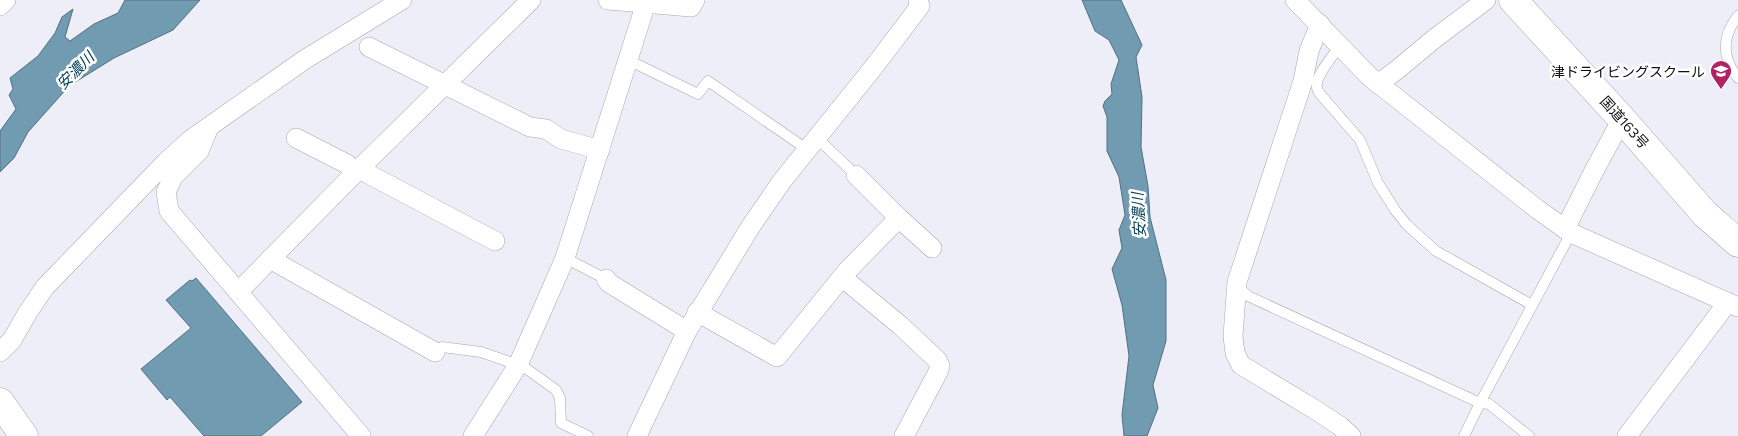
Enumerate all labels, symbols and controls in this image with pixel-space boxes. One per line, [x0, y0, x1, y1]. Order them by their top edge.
water label: 安濃川 [53, 46, 99, 92]
school or university icon: 津ドライビングスクール [1709, 59, 1733, 90]
place label: 津ドライビングスクール [1551, 63, 1705, 80]
street label: 国道163号 [1597, 92, 1653, 152]
water label: 安濃川 [1128, 190, 1148, 238]

